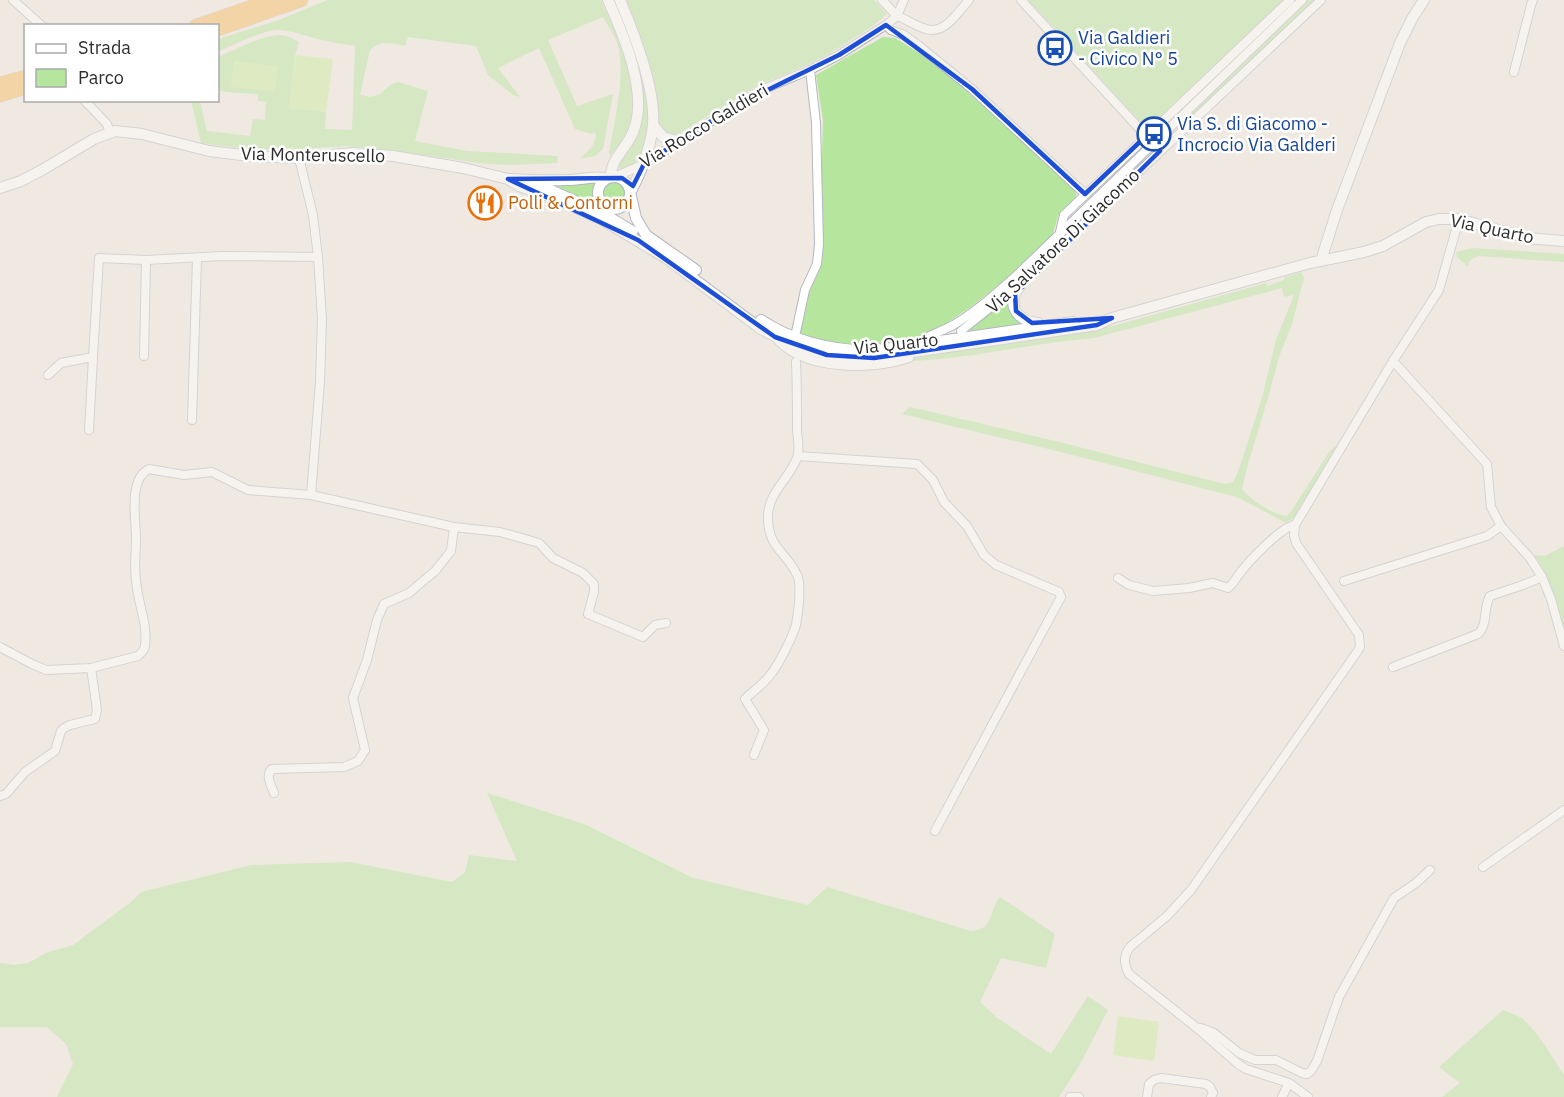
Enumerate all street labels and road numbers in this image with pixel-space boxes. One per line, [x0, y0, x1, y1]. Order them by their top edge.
street label: Via Rocco Galdieri [635, 78, 772, 173]
street label: Via Monteruscello [241, 142, 385, 167]
street label: Via Salvatore Di Giacomo [981, 163, 1144, 318]
street label: Via Quarto [1448, 208, 1536, 249]
street label: Via Quarto [853, 328, 939, 359]

